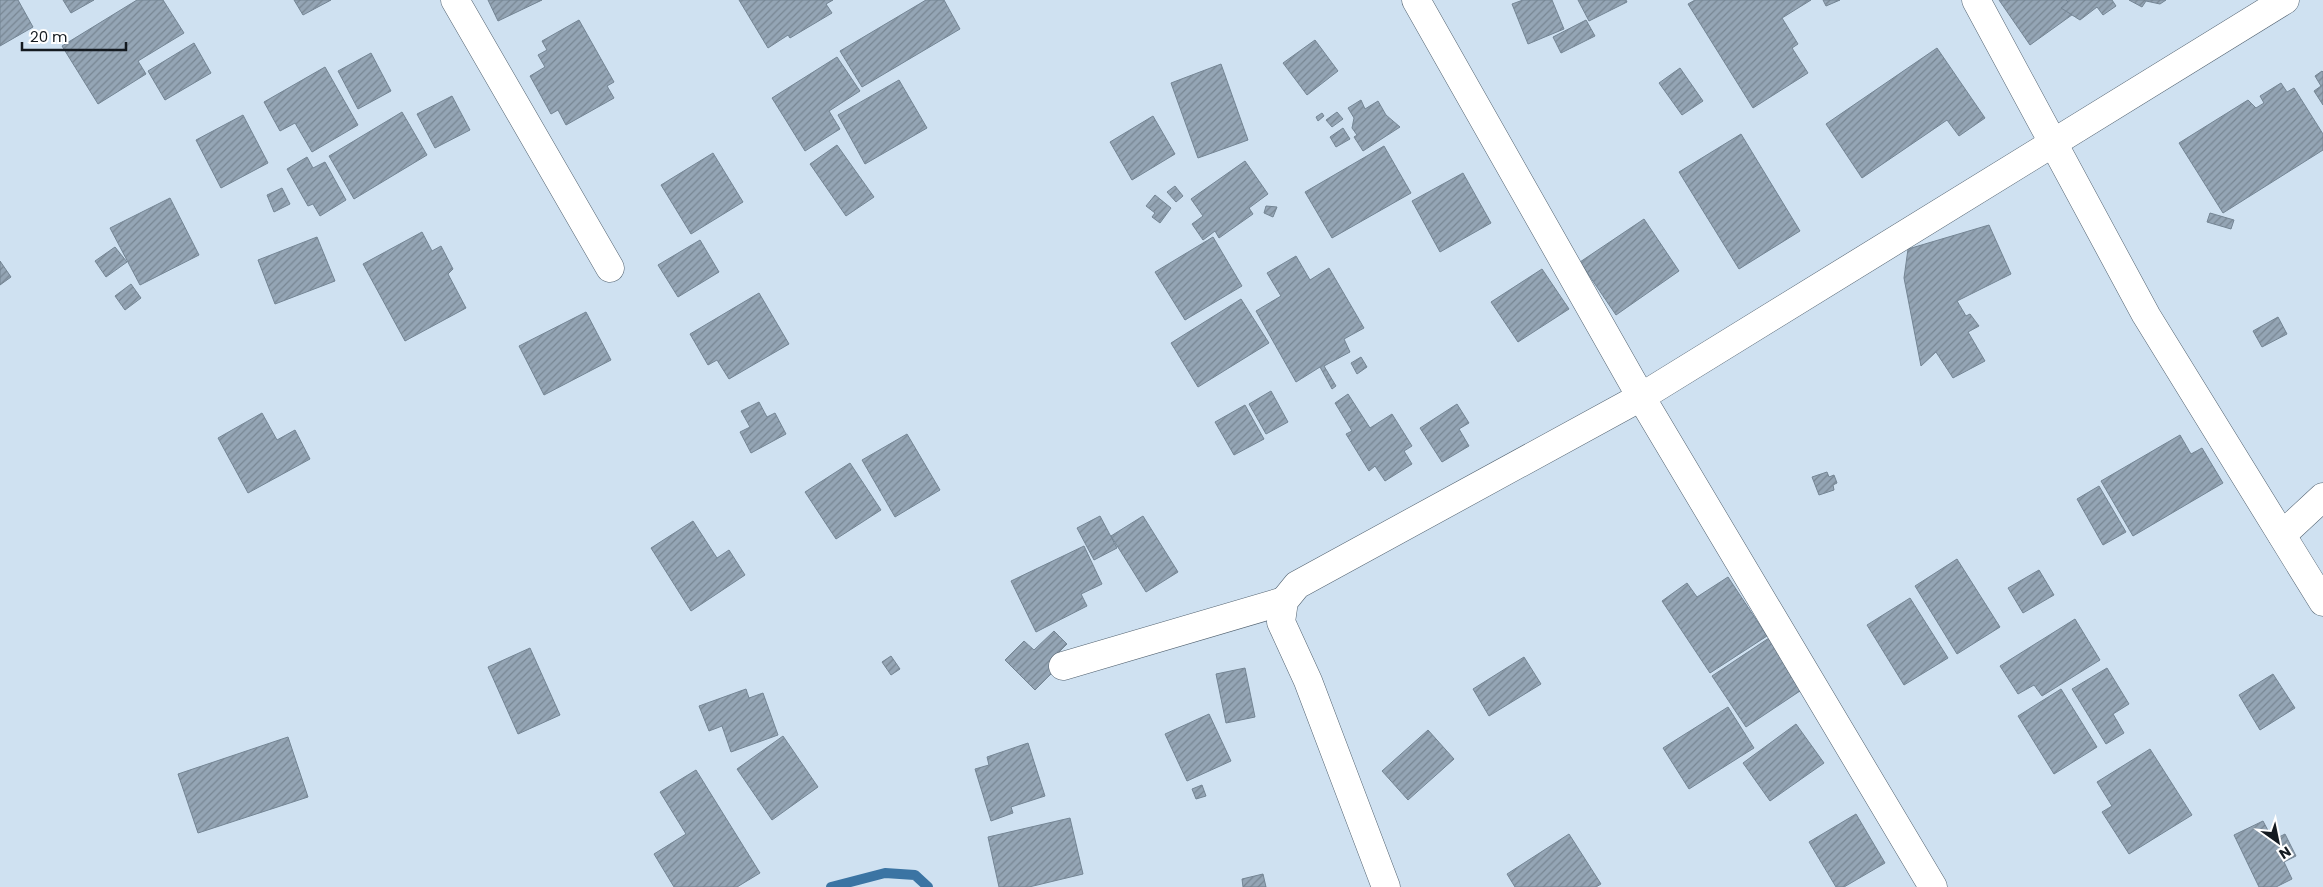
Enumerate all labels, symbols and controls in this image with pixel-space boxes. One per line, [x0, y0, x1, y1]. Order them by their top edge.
scale bar [22, 20, 126, 52]
text: 20 m [30, 26, 68, 47]
north arrow [2253, 817, 2303, 867]
text: N [2275, 842, 2295, 864]

